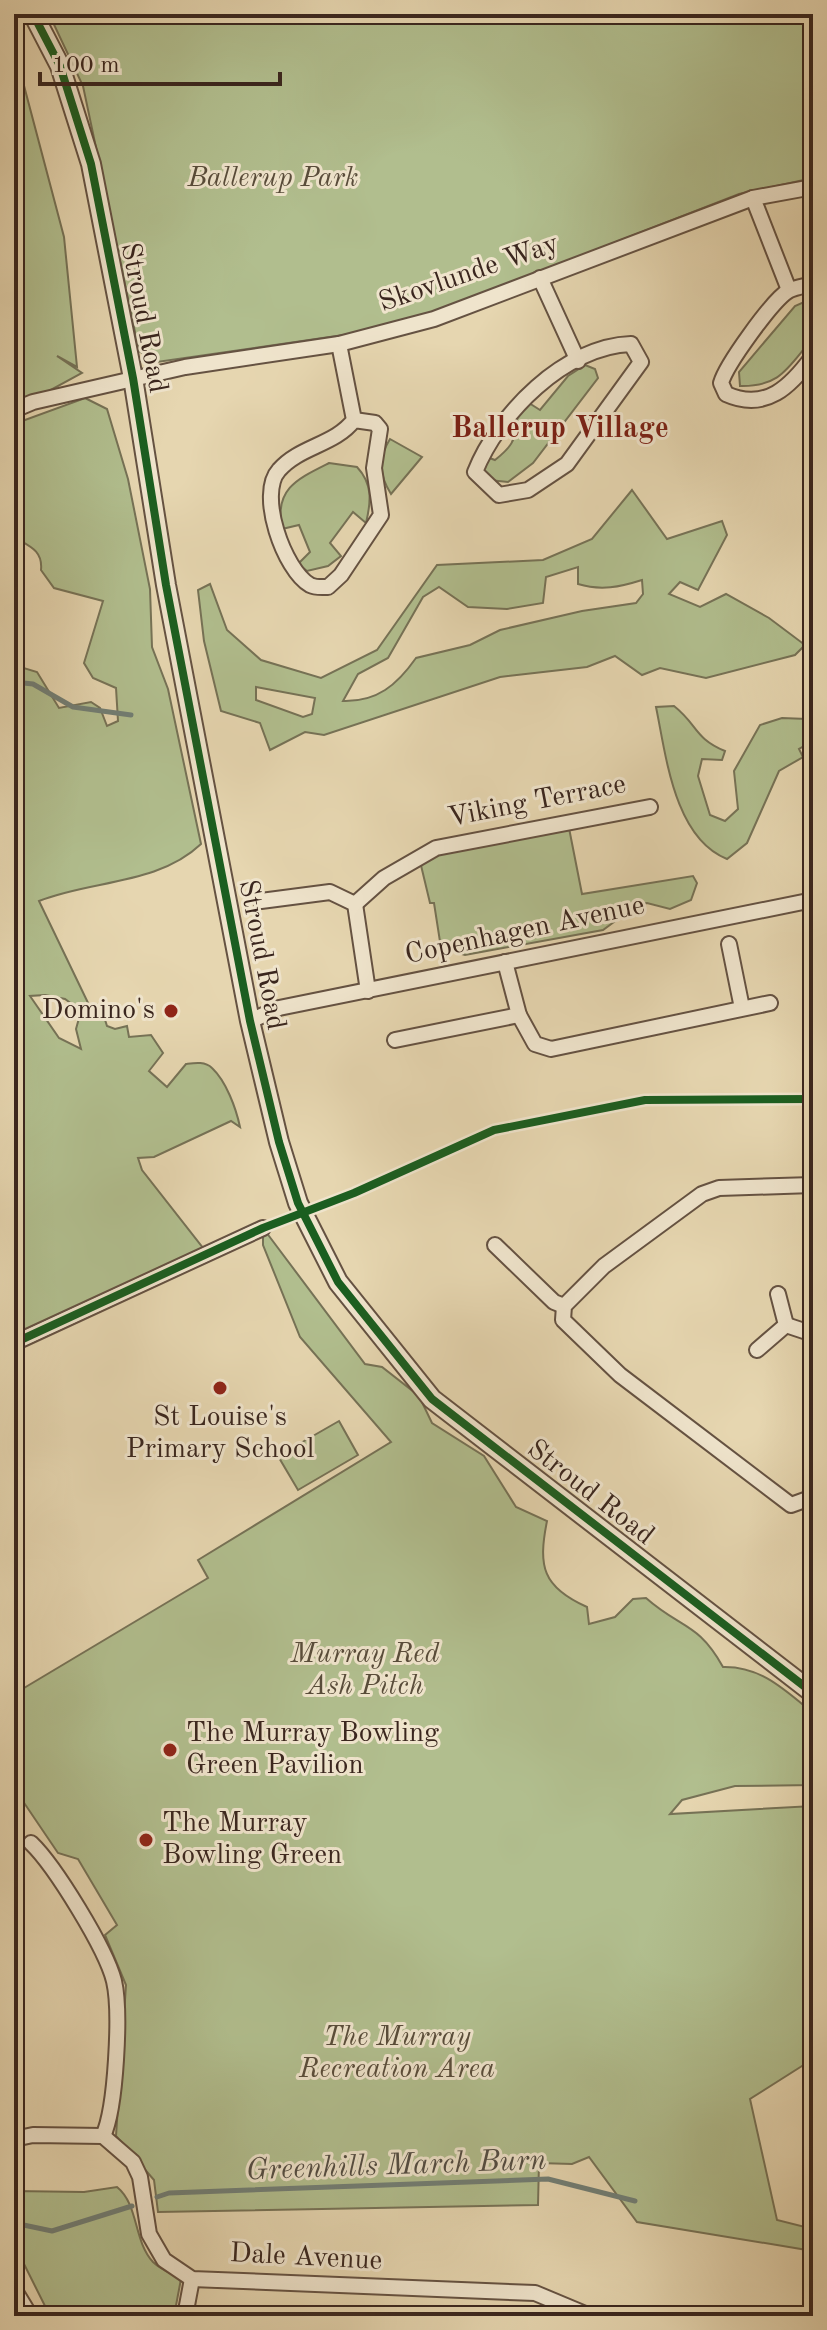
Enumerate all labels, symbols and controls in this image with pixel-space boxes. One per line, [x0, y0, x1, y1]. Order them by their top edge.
scale bar [40, 36, 280, 86]
text: 100 m [52, 54, 120, 78]
park label: Ballerup Park [187, 165, 358, 193]
street label: Skovlunde Way [375, 230, 563, 318]
street label: Stroud Road [115, 241, 171, 395]
district label: Ballerup Village [451, 414, 669, 444]
street label: Viking Terrace [445, 771, 629, 833]
street label: Stroud Road [233, 878, 289, 1032]
street label: Copenhagen Avenue [403, 892, 647, 970]
place label: Domino's [42, 997, 155, 1025]
marker: Domino's [162, 1002, 180, 1020]
marker: St Louise's Primary School [211, 1379, 229, 1397]
place label: St Louise's Primary School [126, 1404, 314, 1464]
street label: Stroud Road [521, 1435, 659, 1551]
park label: Murray Red Ash Pitch [290, 1641, 440, 1701]
place label: The Murray Bowling Green Pavilion [186, 1720, 439, 1780]
marker: The Murray Bowling Green Pavilion [161, 1741, 179, 1759]
place label: The Murray Bowling Green [162, 1810, 342, 1870]
marker: The Murray Bowling Green [137, 1831, 155, 1849]
park label: The Murray Recreation Area [298, 2024, 495, 2084]
water label: Greenhills March Burn [245, 2146, 547, 2186]
street label: Dale Avenue [229, 2240, 383, 2276]

